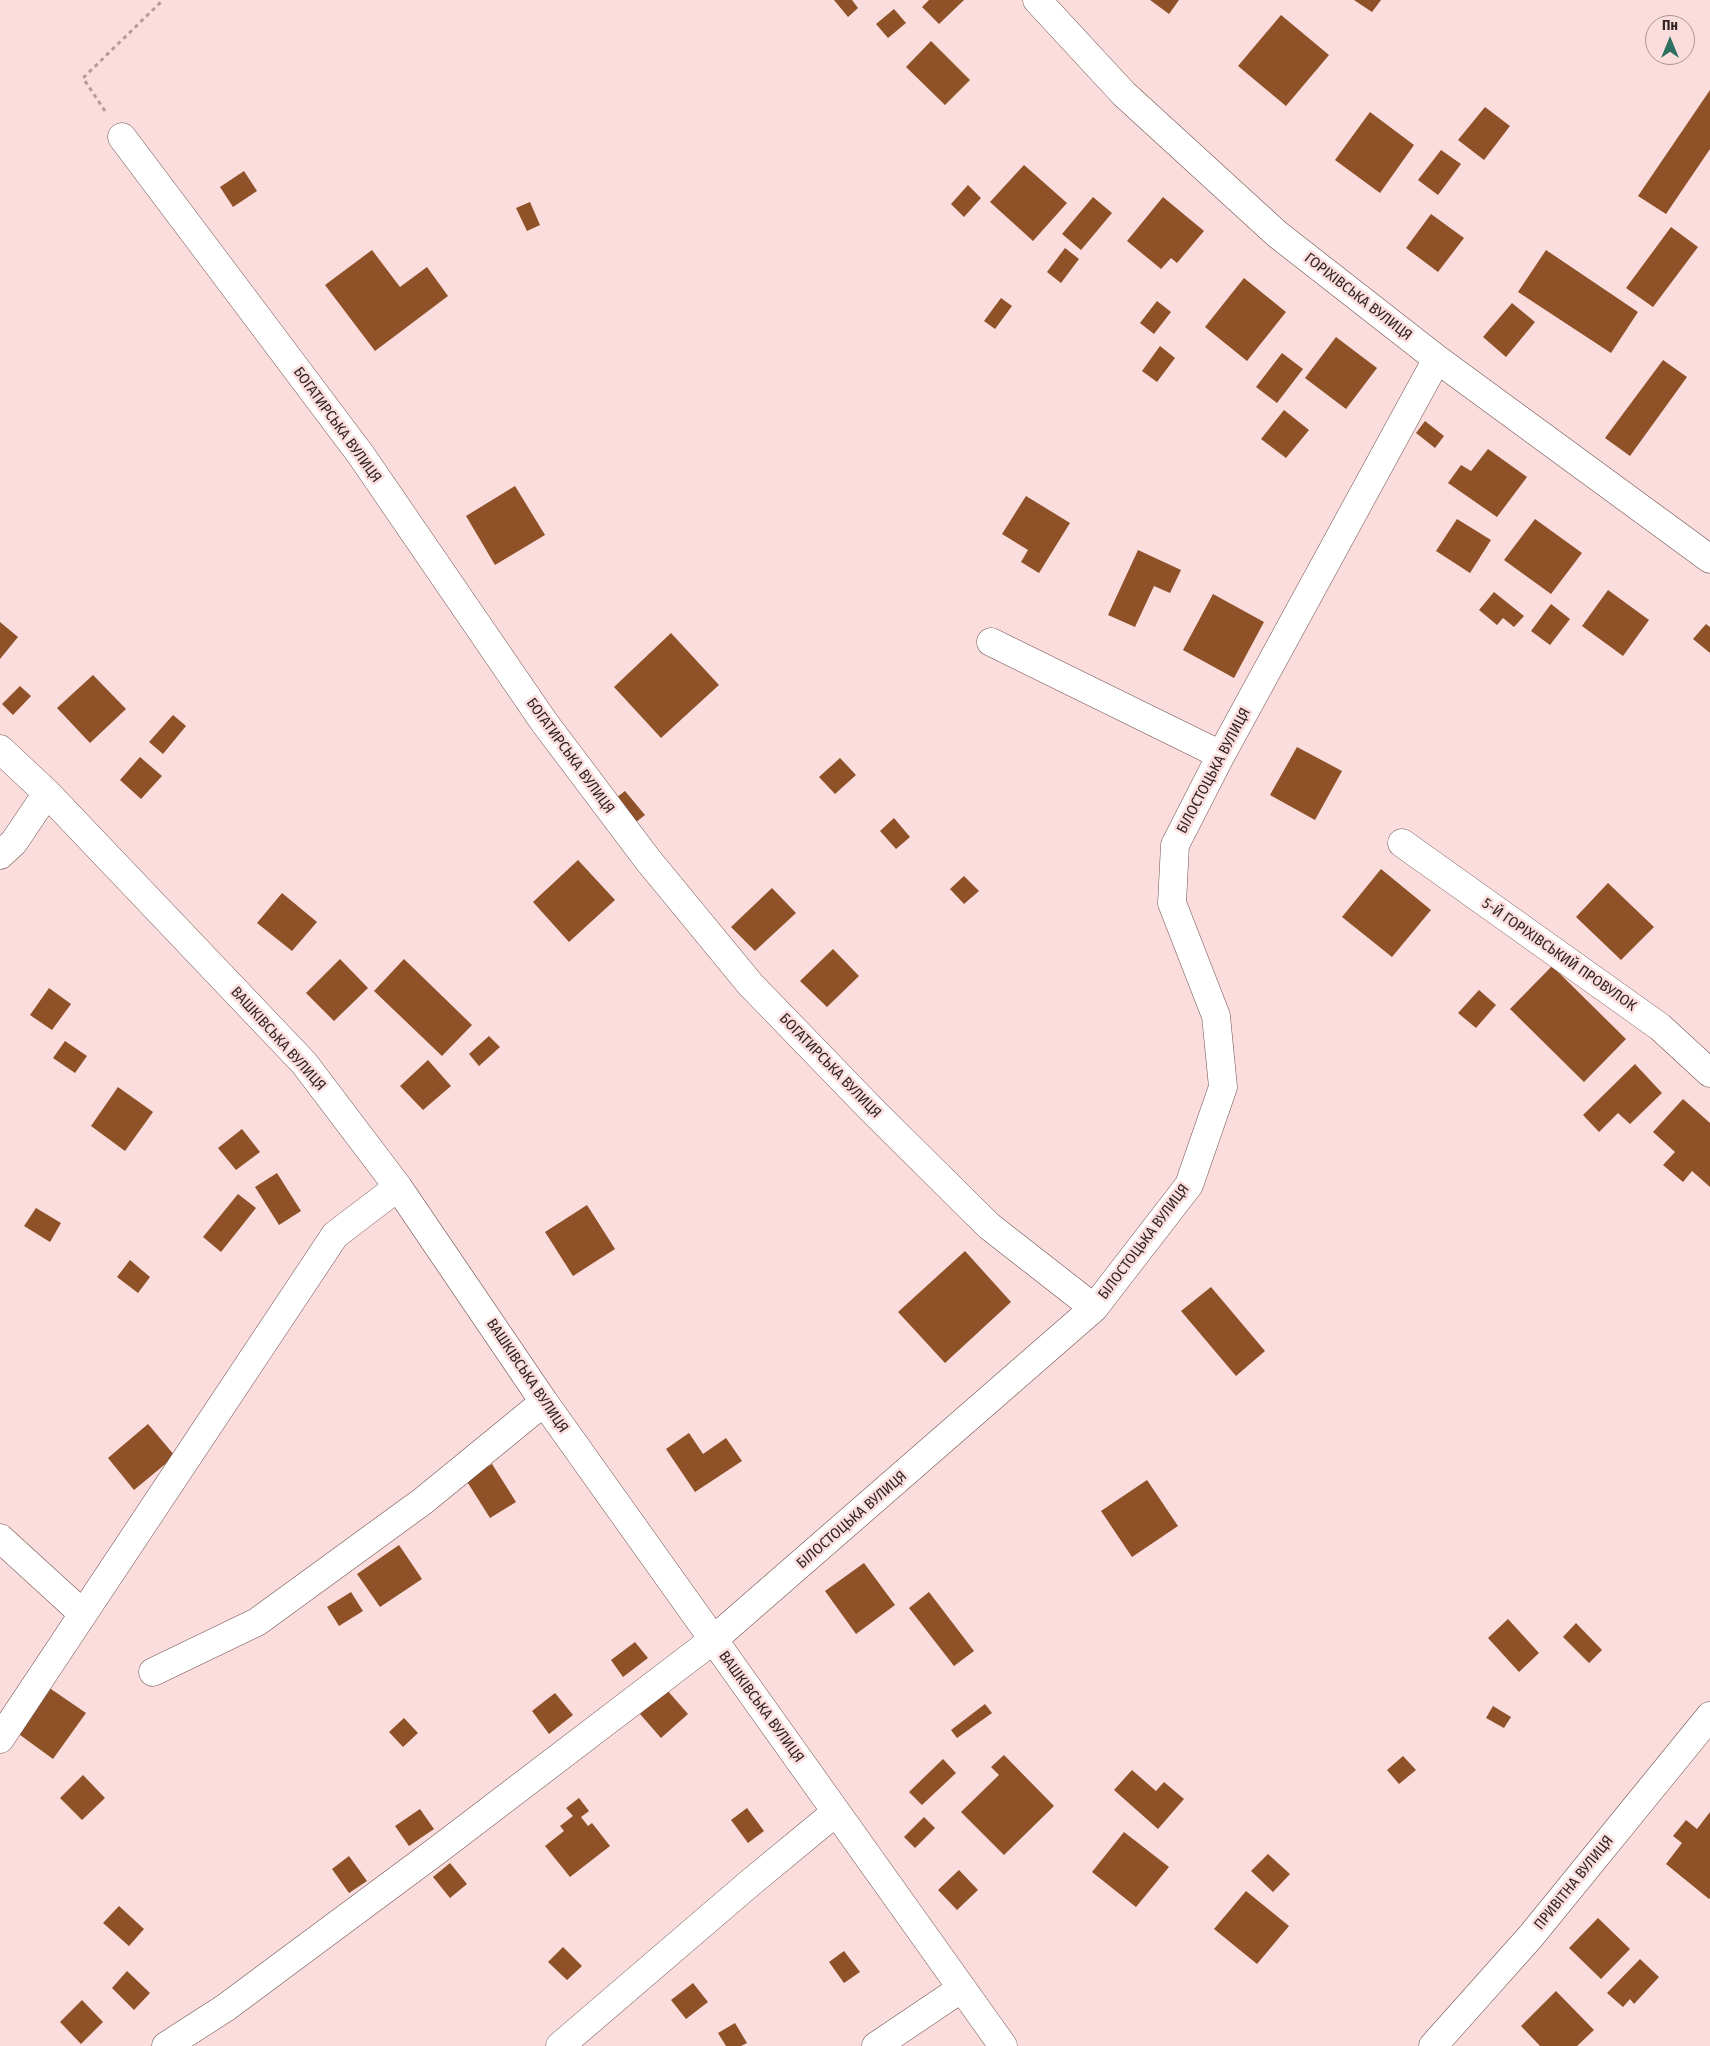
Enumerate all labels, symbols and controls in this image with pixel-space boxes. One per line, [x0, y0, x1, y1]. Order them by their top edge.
north arrow [1645, 15, 1695, 65]
text: Пн [1662, 17, 1678, 34]
street label: ГОРІХІВСЬКА ВУЛИЦЯ [1301, 249, 1415, 345]
street label: БОГАТИРСЬКА ВУЛИЦЯ [289, 364, 385, 486]
street label: БОГАТИРСЬКА ВУЛИЦЯ [522, 695, 618, 817]
street label: БІЛОСТОЦЬКА ВУЛИЦЯ [1173, 705, 1255, 837]
street label: 5-Й ГОРІХІВСЬКИЙ ПРОВУЛОК [1478, 895, 1640, 1015]
street label: ВАШКІВСЬКА ВУЛИЦЯ [227, 983, 329, 1095]
street label: БОГАТИРСЬКА ВУЛИЦЯ [775, 1010, 885, 1122]
street label: БІЛОСТОЦЬКА ВУЛИЦЯ [1095, 1181, 1193, 1303]
street label: ВАШКІВСЬКА ВУЛИЦЯ [482, 1316, 572, 1436]
street label: БІЛОСТОЦЬКА ВУЛИЦЯ [793, 1467, 911, 1573]
street label: ВАШКІВСЬКА ВУЛИЦЯ [715, 1648, 807, 1766]
street label: ПРИВІТНА ВУЛИЦЯ [1531, 1832, 1617, 1934]

